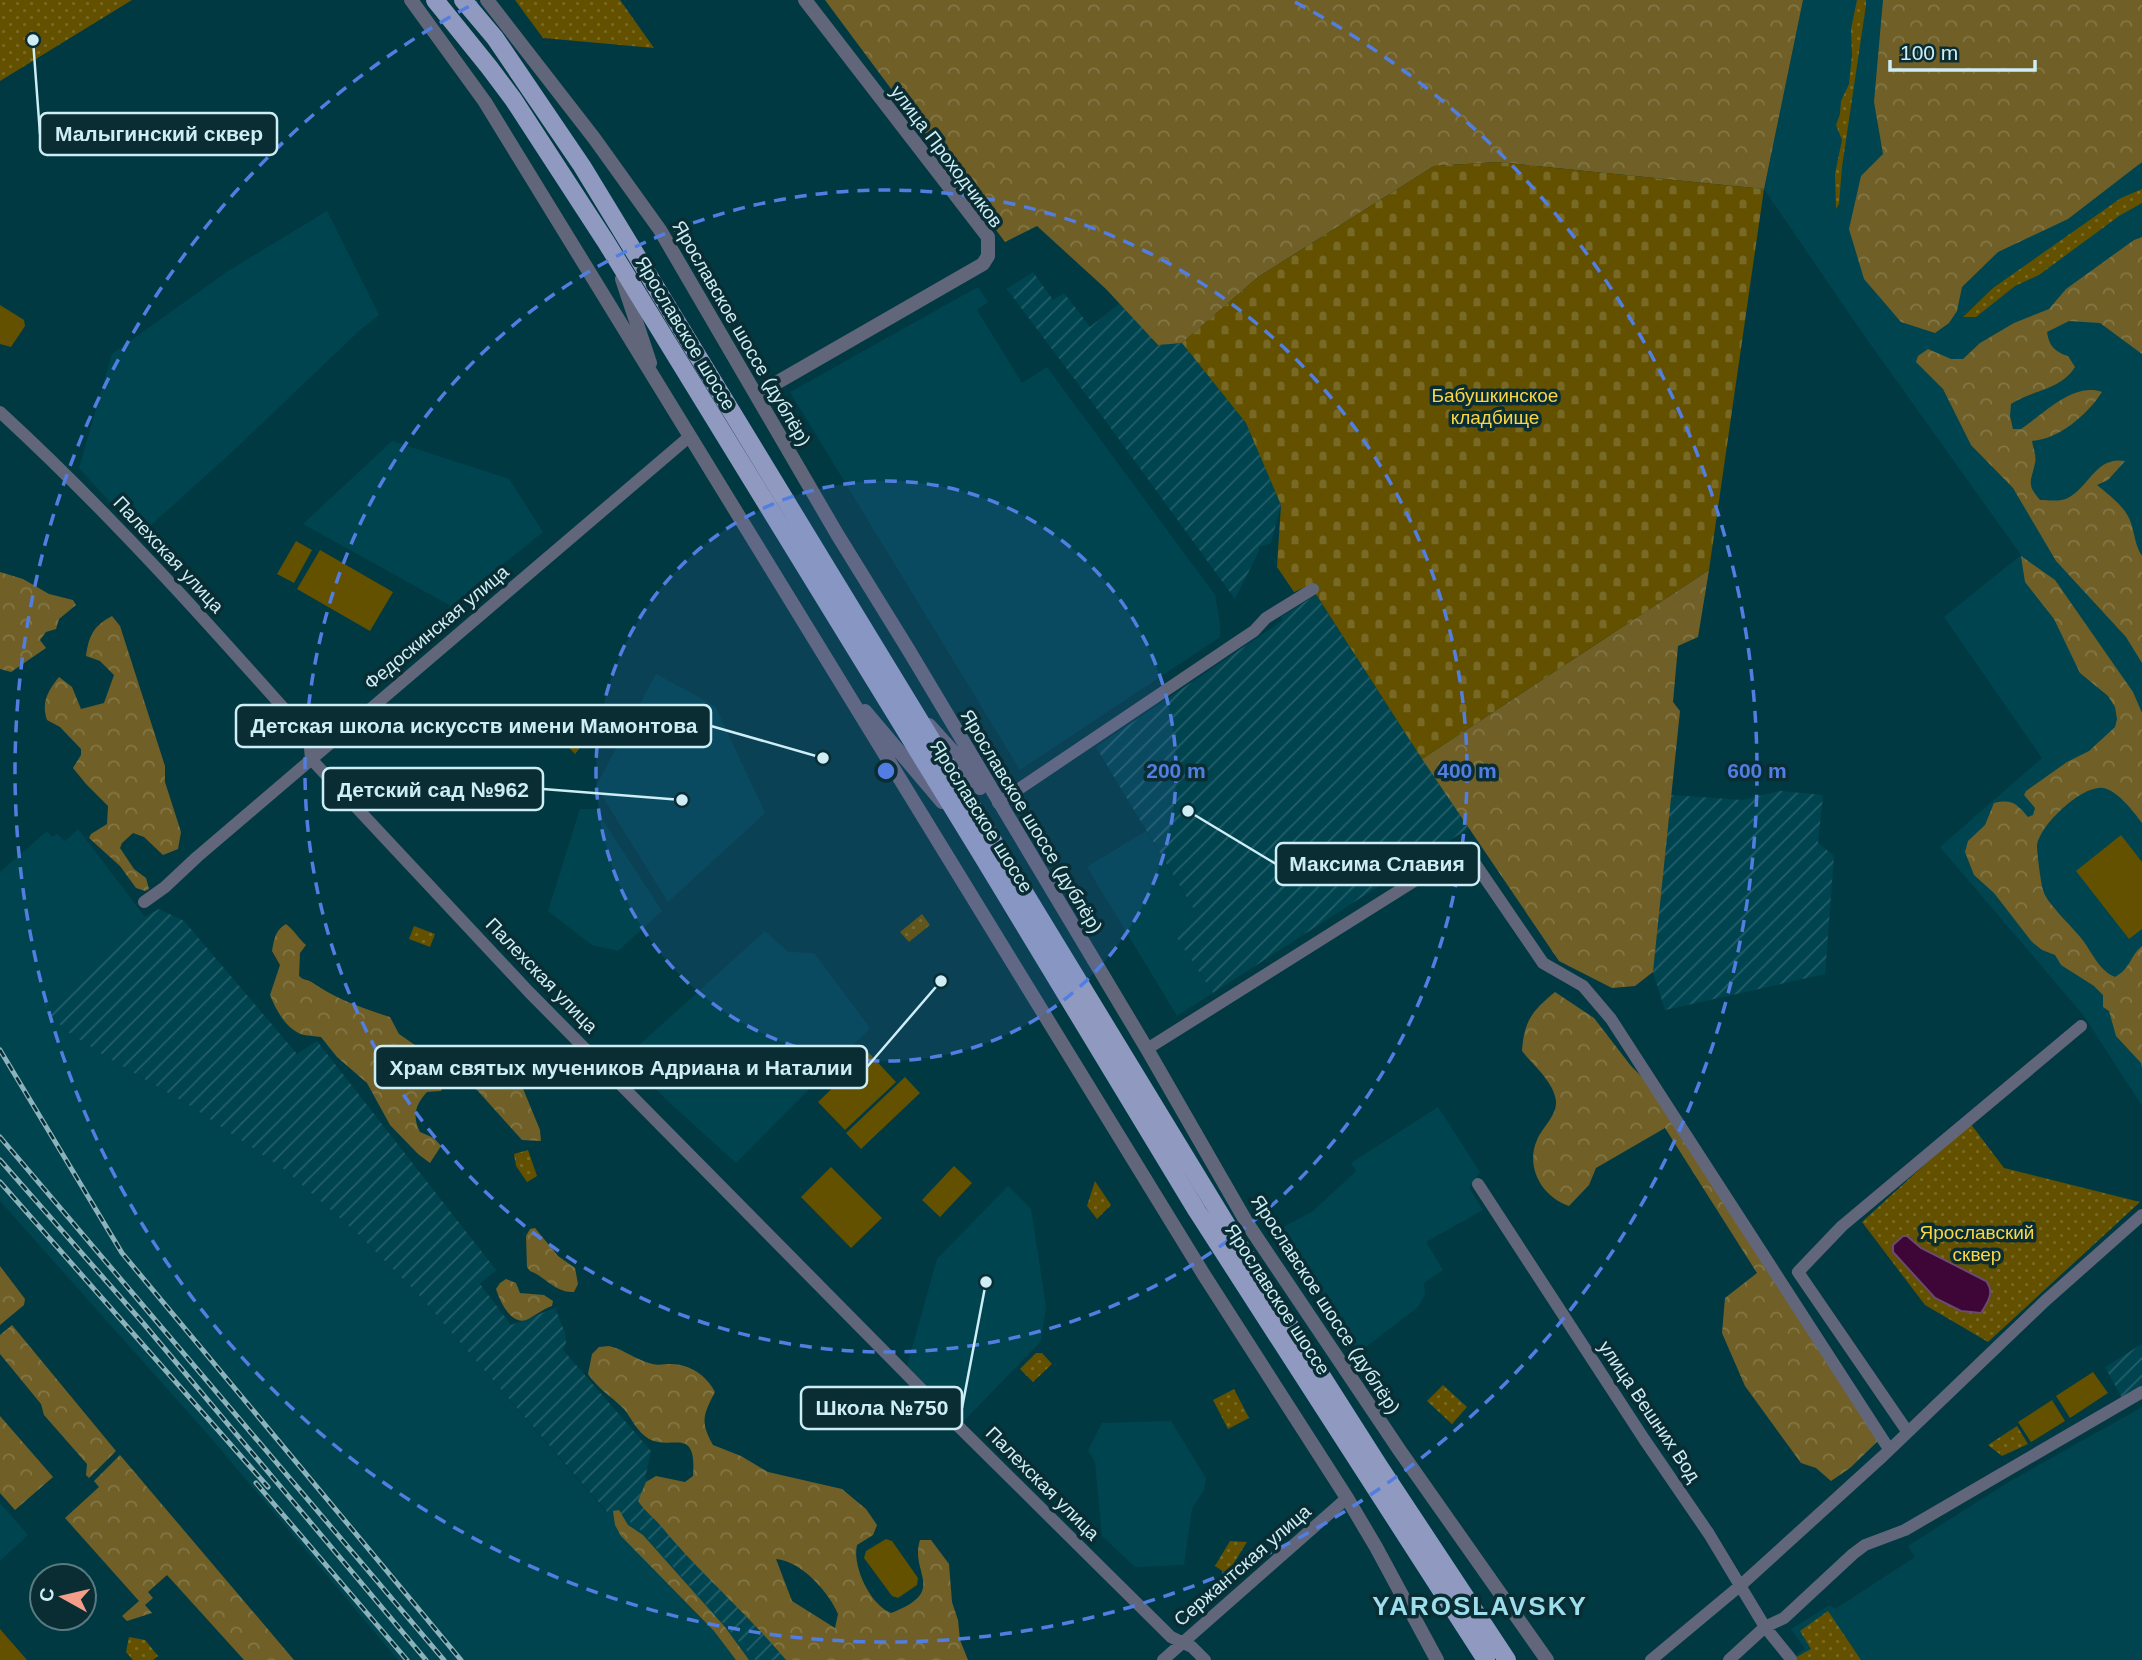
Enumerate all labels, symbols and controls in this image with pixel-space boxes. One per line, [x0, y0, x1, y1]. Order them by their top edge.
scale bar [1890, 28, 2035, 72]
text: 100 m [1900, 41, 1958, 64]
street label: улица Проходчиков [886, 81, 1007, 231]
callout: Малыгинский сквер [40, 113, 277, 155]
text: Малыгинский сквер [55, 122, 263, 145]
street label: Ярославское шоссе (дублёр) [668, 217, 815, 450]
street label: Ярославское шоссе [631, 253, 740, 414]
park label: Бабушкинское кладбище [1432, 385, 1558, 428]
street label: Палехская улица [109, 492, 228, 617]
street label: Федоскинская улица [360, 561, 513, 694]
callout: Детская школа искусств имени Мамонтова [236, 705, 711, 747]
street label: Ярославское шоссе (дублёр) [956, 706, 1107, 937]
text: Детская школа искусств имени Мамонтова [250, 714, 698, 737]
street label: Ярославское шоссе [926, 736, 1037, 896]
centre of rings [874, 759, 898, 783]
text: 200 m [1146, 759, 1206, 782]
text: 400 m [1437, 759, 1497, 782]
text: 600 m [1727, 759, 1787, 782]
callout: Детский сад №962 [323, 768, 543, 810]
text: Детский сад №962 [337, 778, 529, 801]
callout: Максима Славия [1276, 843, 1479, 885]
text: Максима Славия [1289, 852, 1465, 875]
street label: Палехская улица [482, 914, 602, 1037]
callout: Храм святых мучеников Адриана и Наталии [375, 1046, 867, 1088]
text: Храм святых мучеников Адриана и Наталии [389, 1056, 853, 1079]
street label: Ярославское шоссе (дублёр) [1247, 1191, 1404, 1418]
street label: Ярославское шоссе [1221, 1220, 1334, 1379]
park label: Ярославский сквер [1920, 1222, 2034, 1265]
street label: улица Вешних Вод [1595, 1337, 1705, 1486]
callout: Школа №750 [801, 1387, 962, 1429]
text: Школа №750 [816, 1396, 948, 1419]
street label: Палехская улица [982, 1422, 1104, 1545]
street label: Сержантская улица [1170, 1500, 1315, 1630]
north arrow [28, 1562, 98, 1632]
text: С [35, 1586, 58, 1603]
district label: YAROSLAVSKY [1372, 1591, 1588, 1621]

